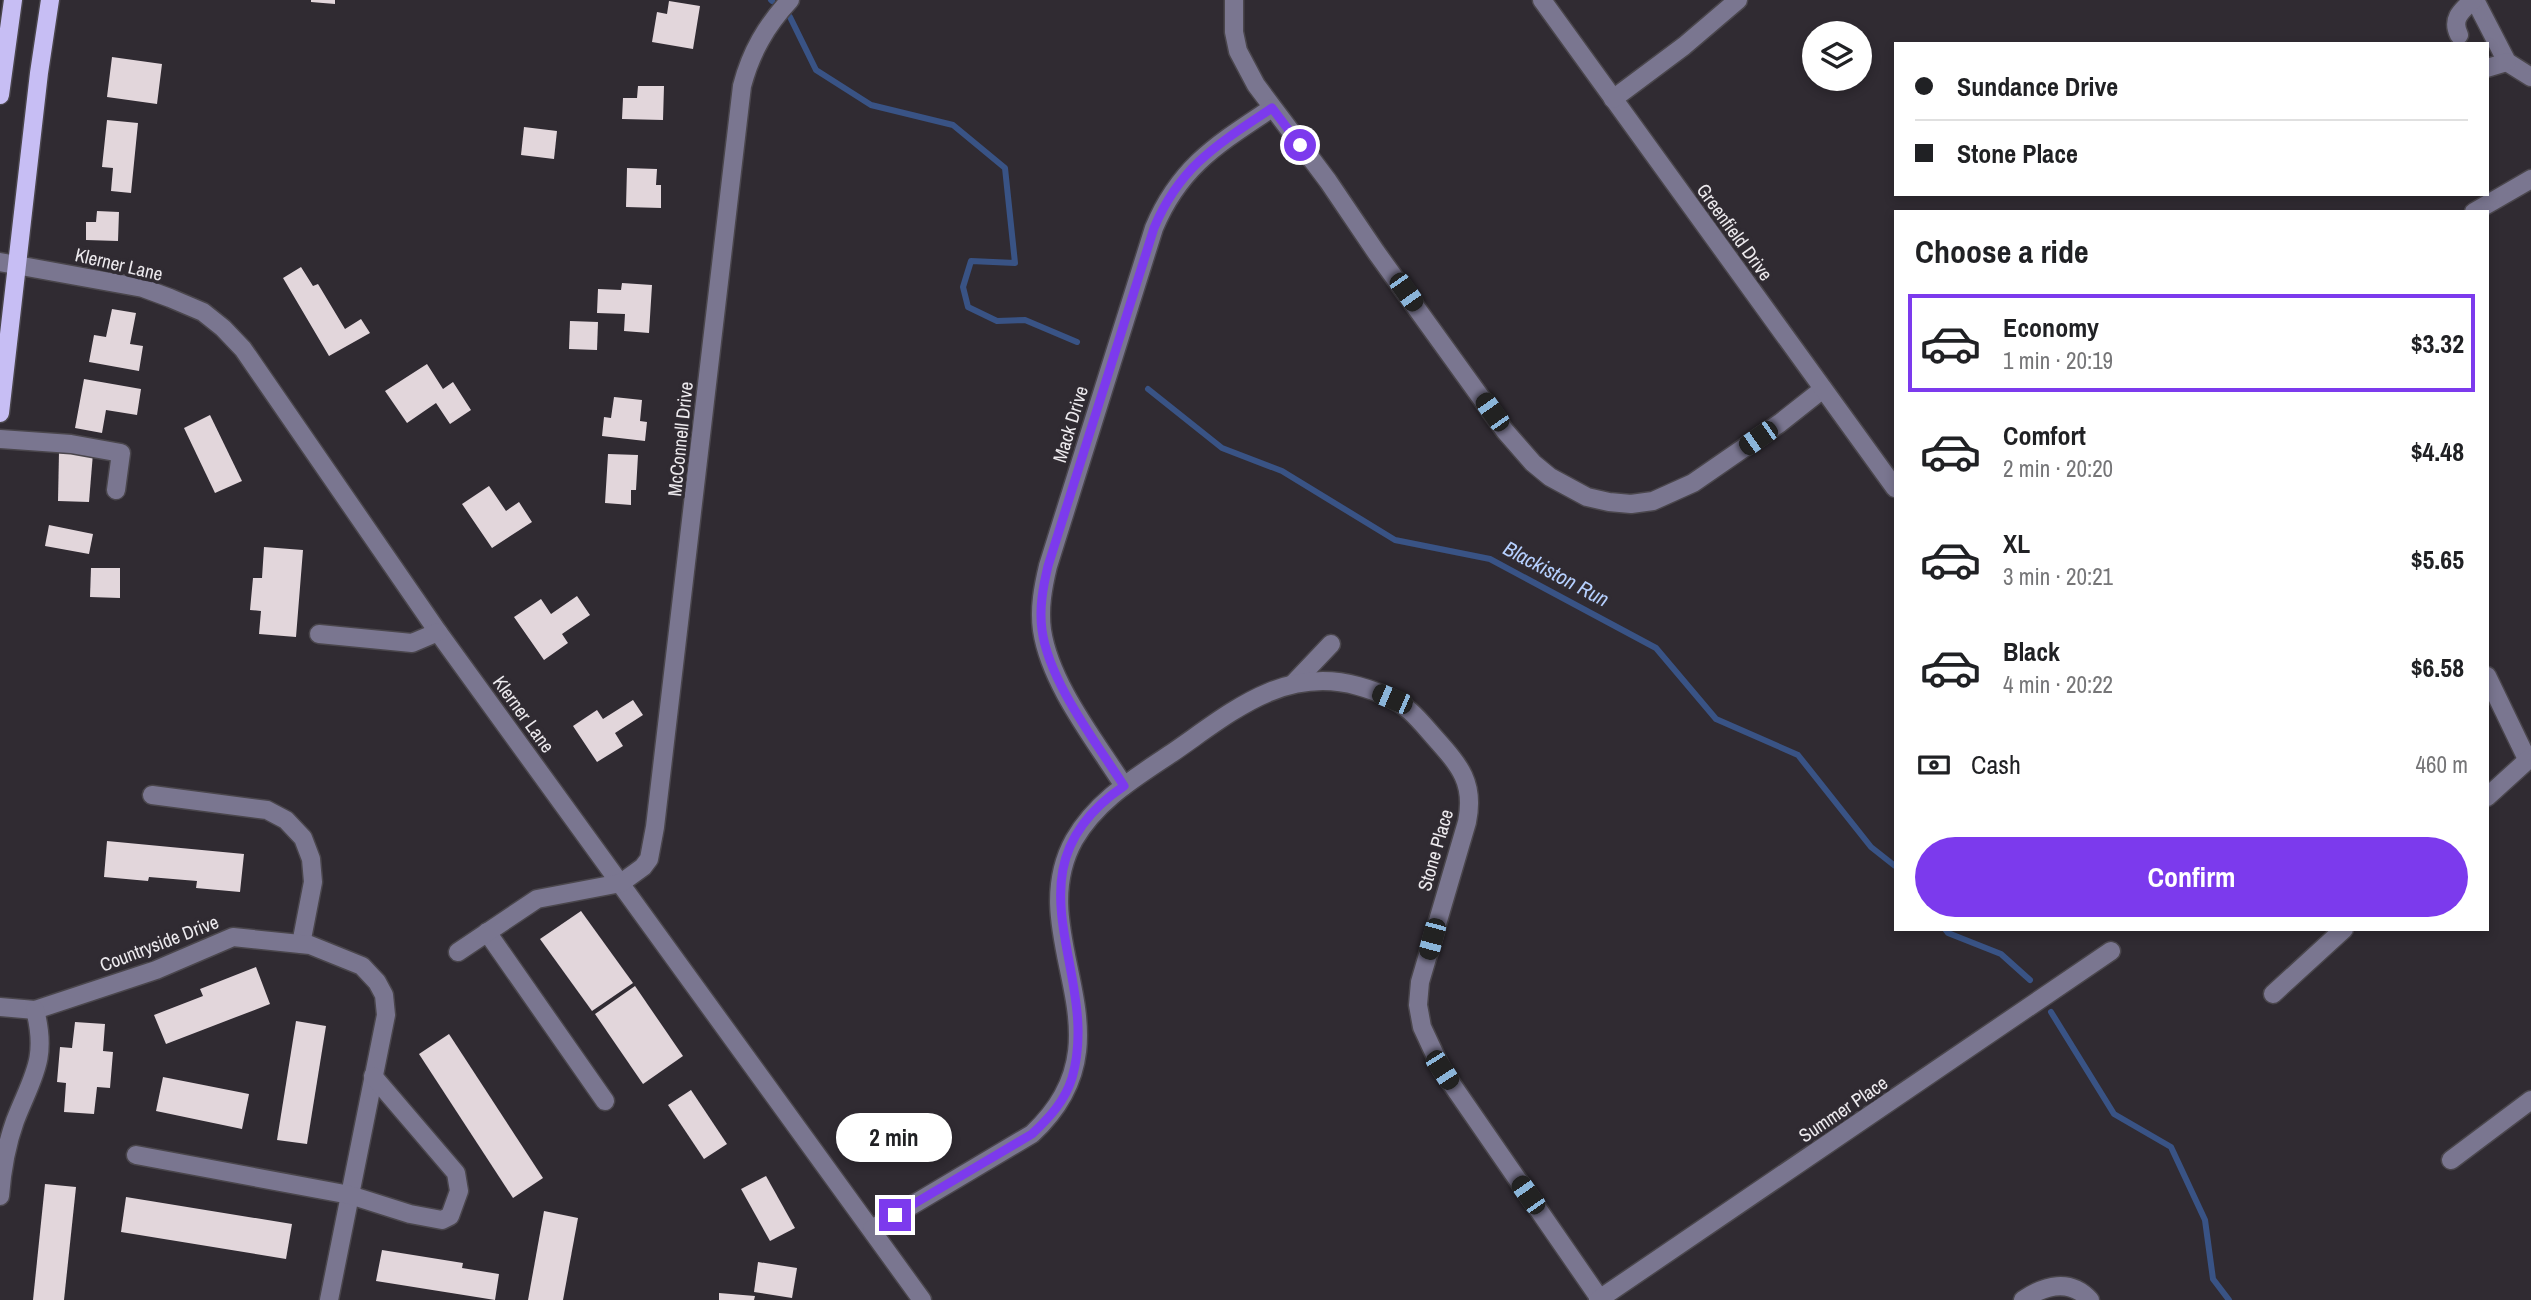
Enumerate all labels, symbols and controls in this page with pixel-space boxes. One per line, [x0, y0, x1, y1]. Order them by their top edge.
map controls [1802, 21, 1872, 91]
button: layers [1802, 21, 1872, 91]
text: Sundance Drive [1957, 69, 2118, 104]
route start [1284, 129, 1316, 161]
text: Stone Place [1957, 136, 2078, 171]
street label: Greenfield Drive [1691, 178, 1779, 286]
text: Choose a ride [1915, 230, 2089, 273]
street label: Klerner Lane [73, 241, 165, 287]
car [1386, 269, 1427, 315]
text: Economy [2003, 310, 2099, 345]
icon: car [1919, 312, 1982, 375]
text: $3.32 [2411, 326, 2464, 361]
text: 1 min · 20:19 [2003, 345, 2113, 376]
street label: McConnell Drive [661, 380, 699, 498]
street label: Mack Drive [1046, 383, 1094, 465]
car [1472, 389, 1513, 435]
car [1735, 417, 1782, 459]
text: Comfort [2003, 418, 2086, 453]
icon: car [1919, 420, 1982, 483]
text: $4.48 [2411, 434, 2464, 469]
text: 2 min · 20:20 [2003, 453, 2113, 484]
text: XL [2003, 526, 2030, 561]
icon: car [1919, 528, 1982, 591]
water label: Blackiston Run [1498, 534, 1614, 614]
text: $5.65 [2411, 542, 2464, 577]
text: 3 min · 20:21 [2003, 561, 2113, 592]
text: Black [2003, 634, 2060, 669]
icon: car [1919, 636, 1982, 699]
text: $6.58 [2411, 650, 2464, 685]
text: 4 min · 20:22 [2003, 669, 2113, 700]
street label: Klerner Lane [487, 670, 561, 758]
car [1369, 681, 1416, 717]
icon: cash [1915, 746, 1953, 784]
text: Cash [1971, 747, 2021, 782]
text: 460 m [2416, 749, 2468, 780]
street label: Stone Place [1411, 806, 1459, 894]
button: Confirm [1915, 837, 2468, 917]
street label: Countryside Drive [96, 908, 222, 978]
car [1417, 916, 1448, 962]
car [1422, 1047, 1463, 1093]
street label: Summer Place [1793, 1070, 1893, 1148]
callout: 2 min [837, 1114, 953, 1162]
text: 2 min [869, 1122, 919, 1153]
car [1508, 1172, 1549, 1218]
route end [879, 1199, 911, 1231]

